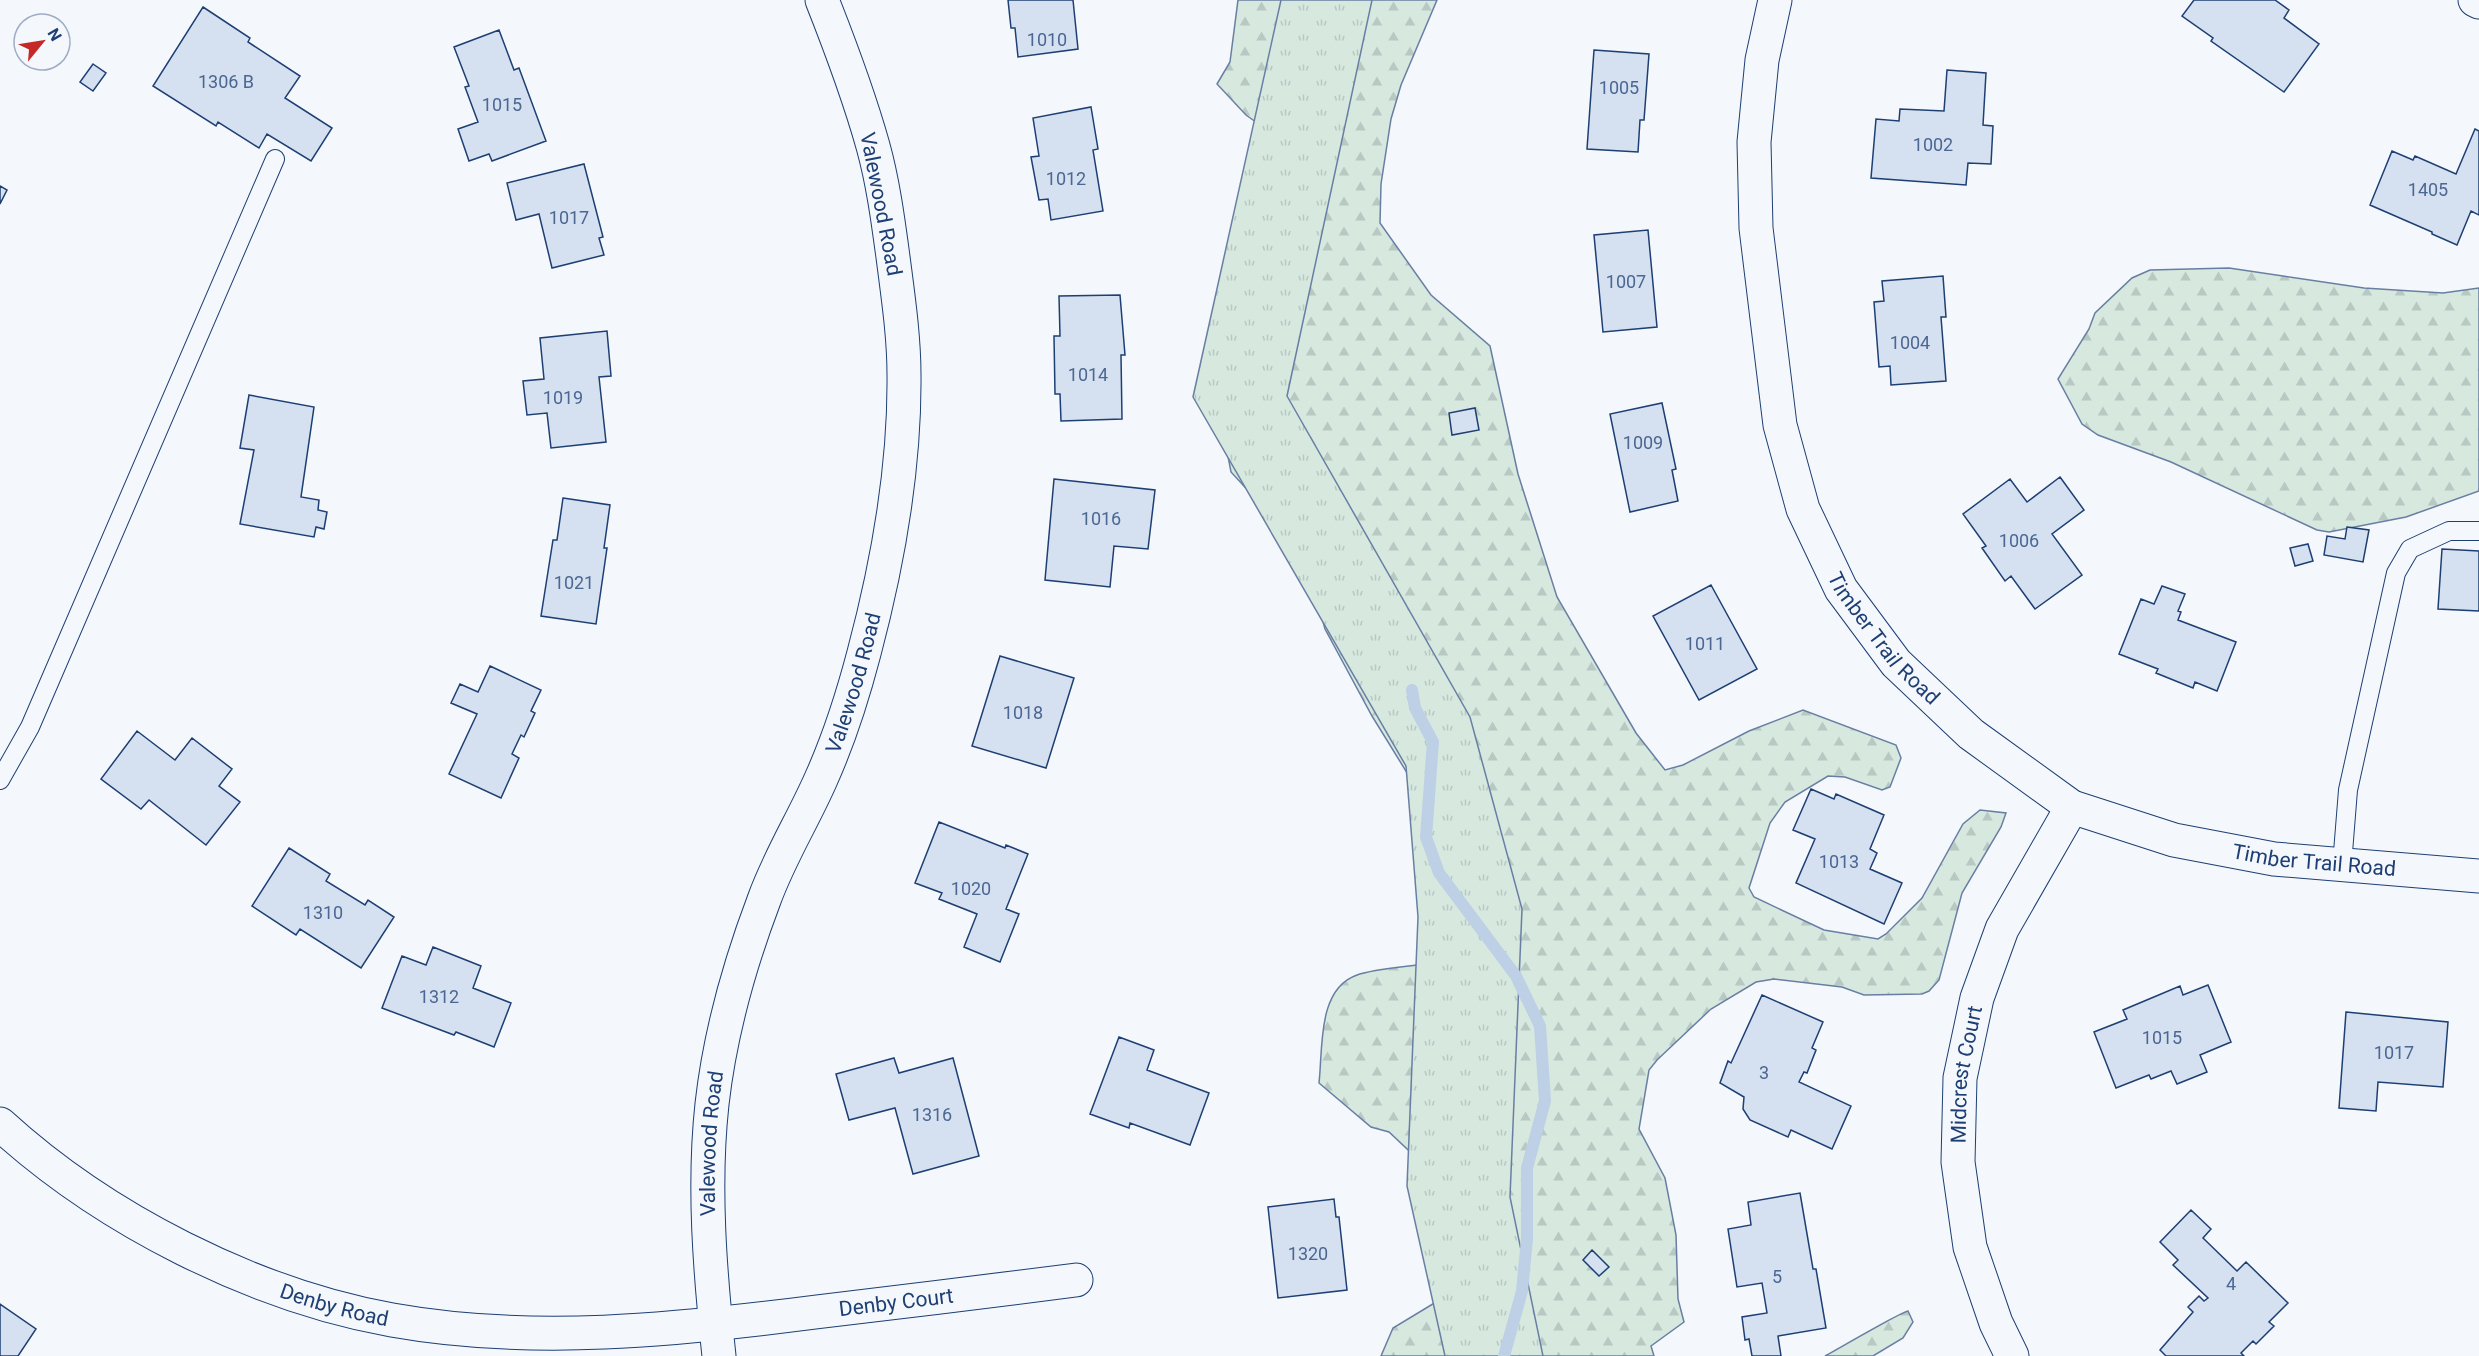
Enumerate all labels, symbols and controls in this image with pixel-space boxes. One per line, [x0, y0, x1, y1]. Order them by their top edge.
north arrow [12, 12, 72, 72]
text: N [44, 25, 66, 44]
house number: 1010 [1027, 29, 1067, 50]
house number: 1306 B [198, 71, 254, 92]
house number: 1005 [1599, 77, 1639, 98]
house number: 1015 [482, 94, 522, 115]
street label: Valewood Road [855, 130, 907, 278]
house number: 1002 [1913, 134, 1953, 155]
house number: 1012 [1046, 168, 1086, 189]
house number: 1405 [2408, 179, 2448, 200]
house number: 1017 [549, 207, 589, 228]
house number: 1007 [1606, 271, 1646, 292]
house number: 1004 [1890, 332, 1930, 353]
house number: 1014 [1068, 364, 1108, 385]
house number: 1019 [543, 387, 583, 408]
house number: 1009 [1623, 432, 1663, 453]
house number: 1016 [1081, 508, 1121, 529]
house number: 1006 [1999, 530, 2039, 551]
street label: Timber Trail Road [1823, 568, 1944, 710]
house number: 1021 [554, 572, 594, 593]
street label: Valewood Road [821, 610, 886, 757]
house number: 1011 [1685, 633, 1725, 654]
house number: 1018 [1003, 702, 1043, 723]
street label: Timber Trail Road [2230, 839, 2397, 881]
house number: 1013 [1819, 851, 1859, 872]
house number: 1020 [951, 878, 991, 899]
house number: 1310 [303, 902, 343, 923]
house number: 1312 [419, 986, 459, 1007]
street label: Midcrest Court [1946, 1003, 1987, 1144]
house number: 1015 [2142, 1027, 2182, 1048]
house number: 1017 [2374, 1042, 2414, 1063]
house number: 3 [1759, 1062, 1769, 1083]
street label: Valewood Road [696, 1069, 728, 1217]
house number: 1316 [912, 1104, 952, 1125]
house number: 1320 [1288, 1243, 1328, 1264]
house number: 5 [1772, 1266, 1782, 1287]
house number: 4 [2226, 1273, 2236, 1294]
street label: Denby Road [277, 1279, 391, 1331]
street label: Denby Court [838, 1284, 955, 1321]

